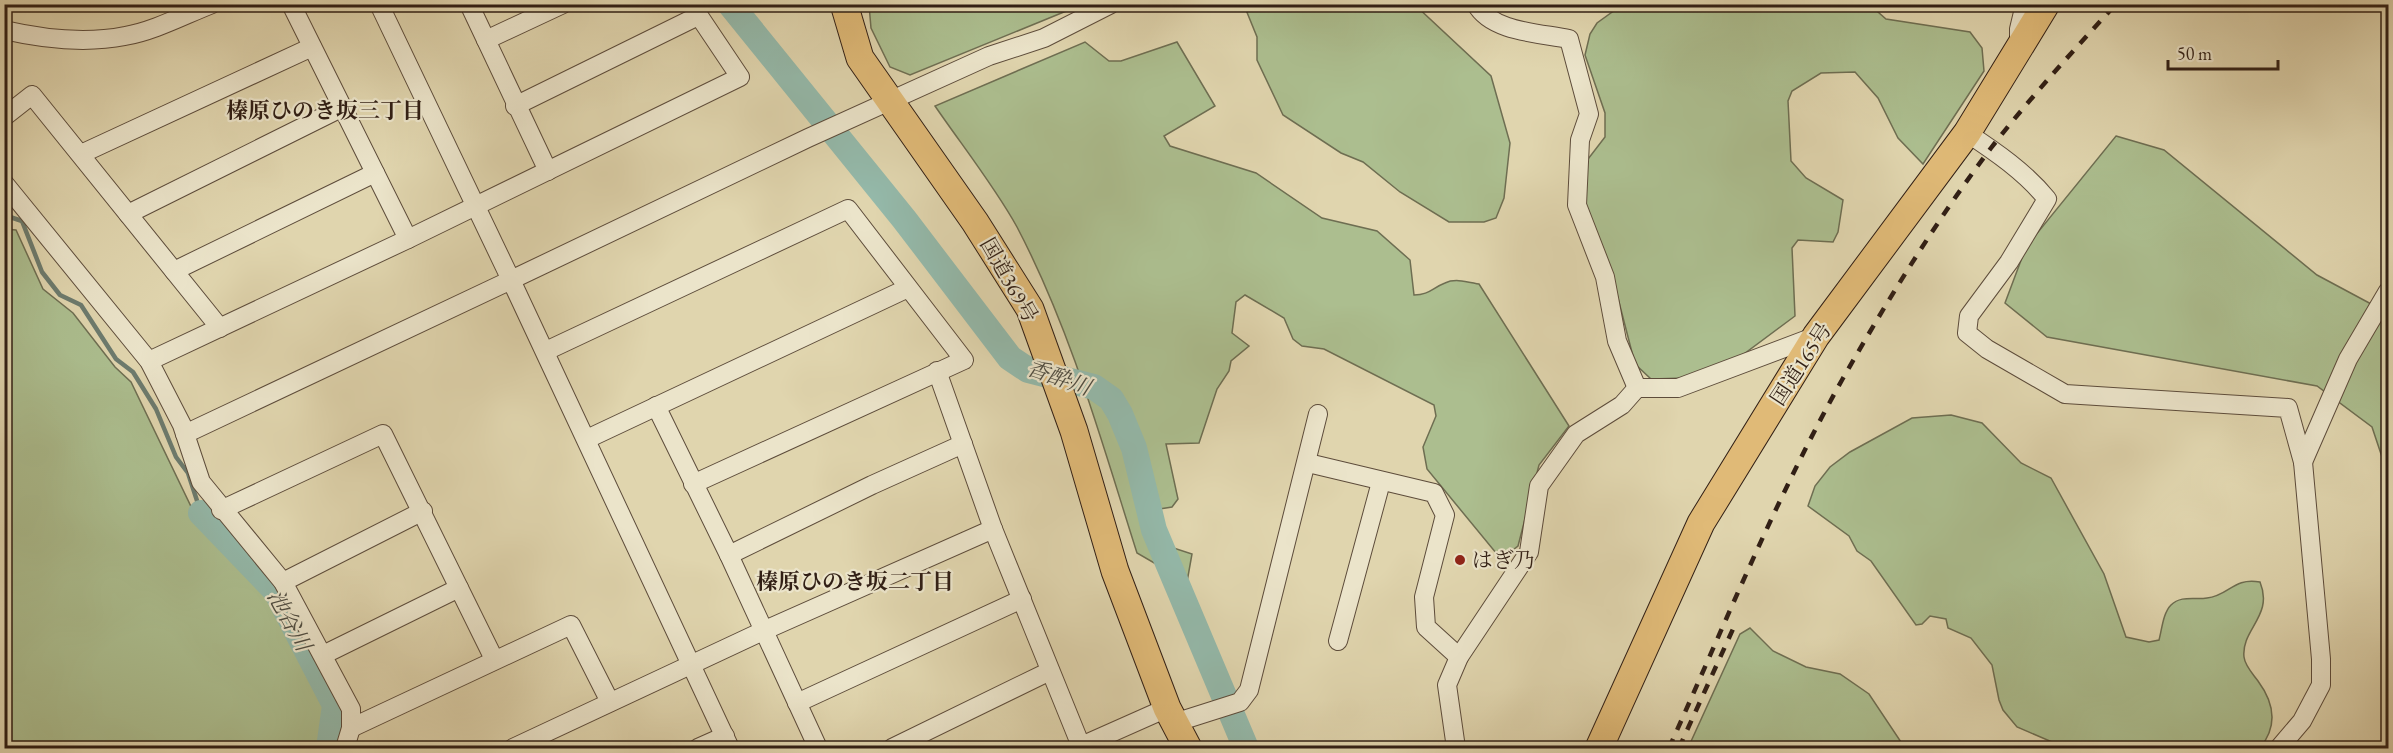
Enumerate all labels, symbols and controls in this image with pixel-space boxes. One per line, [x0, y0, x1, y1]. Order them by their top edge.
scale bar [2168, 33, 2278, 71]
text: 50 m [2177, 42, 2212, 65]
district label: 榛原ひのき坂三丁目 [226, 96, 424, 125]
street label: 国道369号 [974, 233, 1044, 327]
street label: 国道165号 [1764, 317, 1837, 410]
water label: 香酔川 [1023, 353, 1097, 403]
place label: はぎ乃 [1472, 546, 1535, 573]
marker: はぎ乃 [1453, 553, 1467, 567]
district label: 榛原ひのき坂二丁目 [756, 567, 954, 596]
water label: 池谷川 [261, 584, 319, 658]

